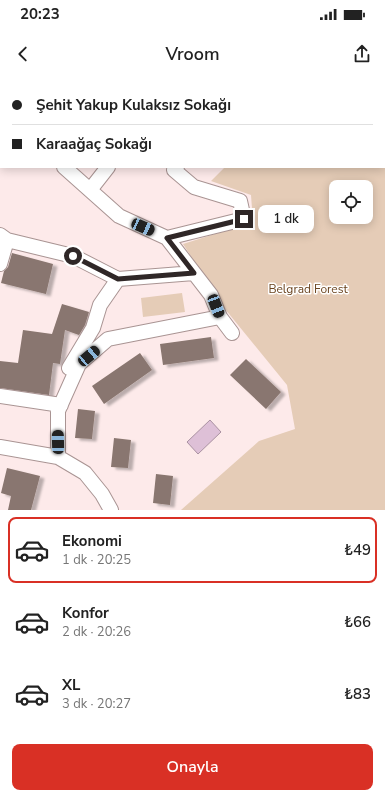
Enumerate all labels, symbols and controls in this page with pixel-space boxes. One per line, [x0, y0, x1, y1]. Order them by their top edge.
text: 20:23 [20, 4, 60, 24]
text: Vroom [165, 42, 220, 66]
icon: back [12, 43, 34, 65]
icon: share [351, 43, 373, 65]
text: Şehit Yakup Kulaksız Sokağı [36, 95, 231, 115]
text: Karaağaç Sokağı [36, 134, 152, 154]
map controls [329, 180, 373, 224]
button: locate [329, 180, 373, 224]
callout: 1 dk [258, 205, 314, 233]
route end [235, 210, 253, 228]
text: 1 dk [273, 210, 299, 228]
car [130, 217, 156, 237]
route start [64, 247, 82, 265]
park label: Belgrad Forest [268, 281, 348, 297]
car [206, 293, 226, 319]
car [76, 344, 102, 368]
car [52, 430, 64, 454]
text: Ekonomi [62, 531, 122, 551]
icon: car [14, 532, 50, 568]
text: ₺49 [344, 540, 371, 560]
text: 1 dk · 20:25 [62, 551, 131, 569]
text: Konfor [62, 603, 109, 623]
icon: car [14, 604, 50, 640]
text: ₺66 [344, 612, 371, 632]
text: 2 dk · 20:26 [62, 623, 131, 641]
text: XL [62, 675, 81, 695]
icon: car [14, 676, 50, 712]
text: ₺83 [344, 684, 371, 704]
text: 3 dk · 20:27 [62, 695, 131, 713]
button: Onayla [12, 744, 373, 790]

